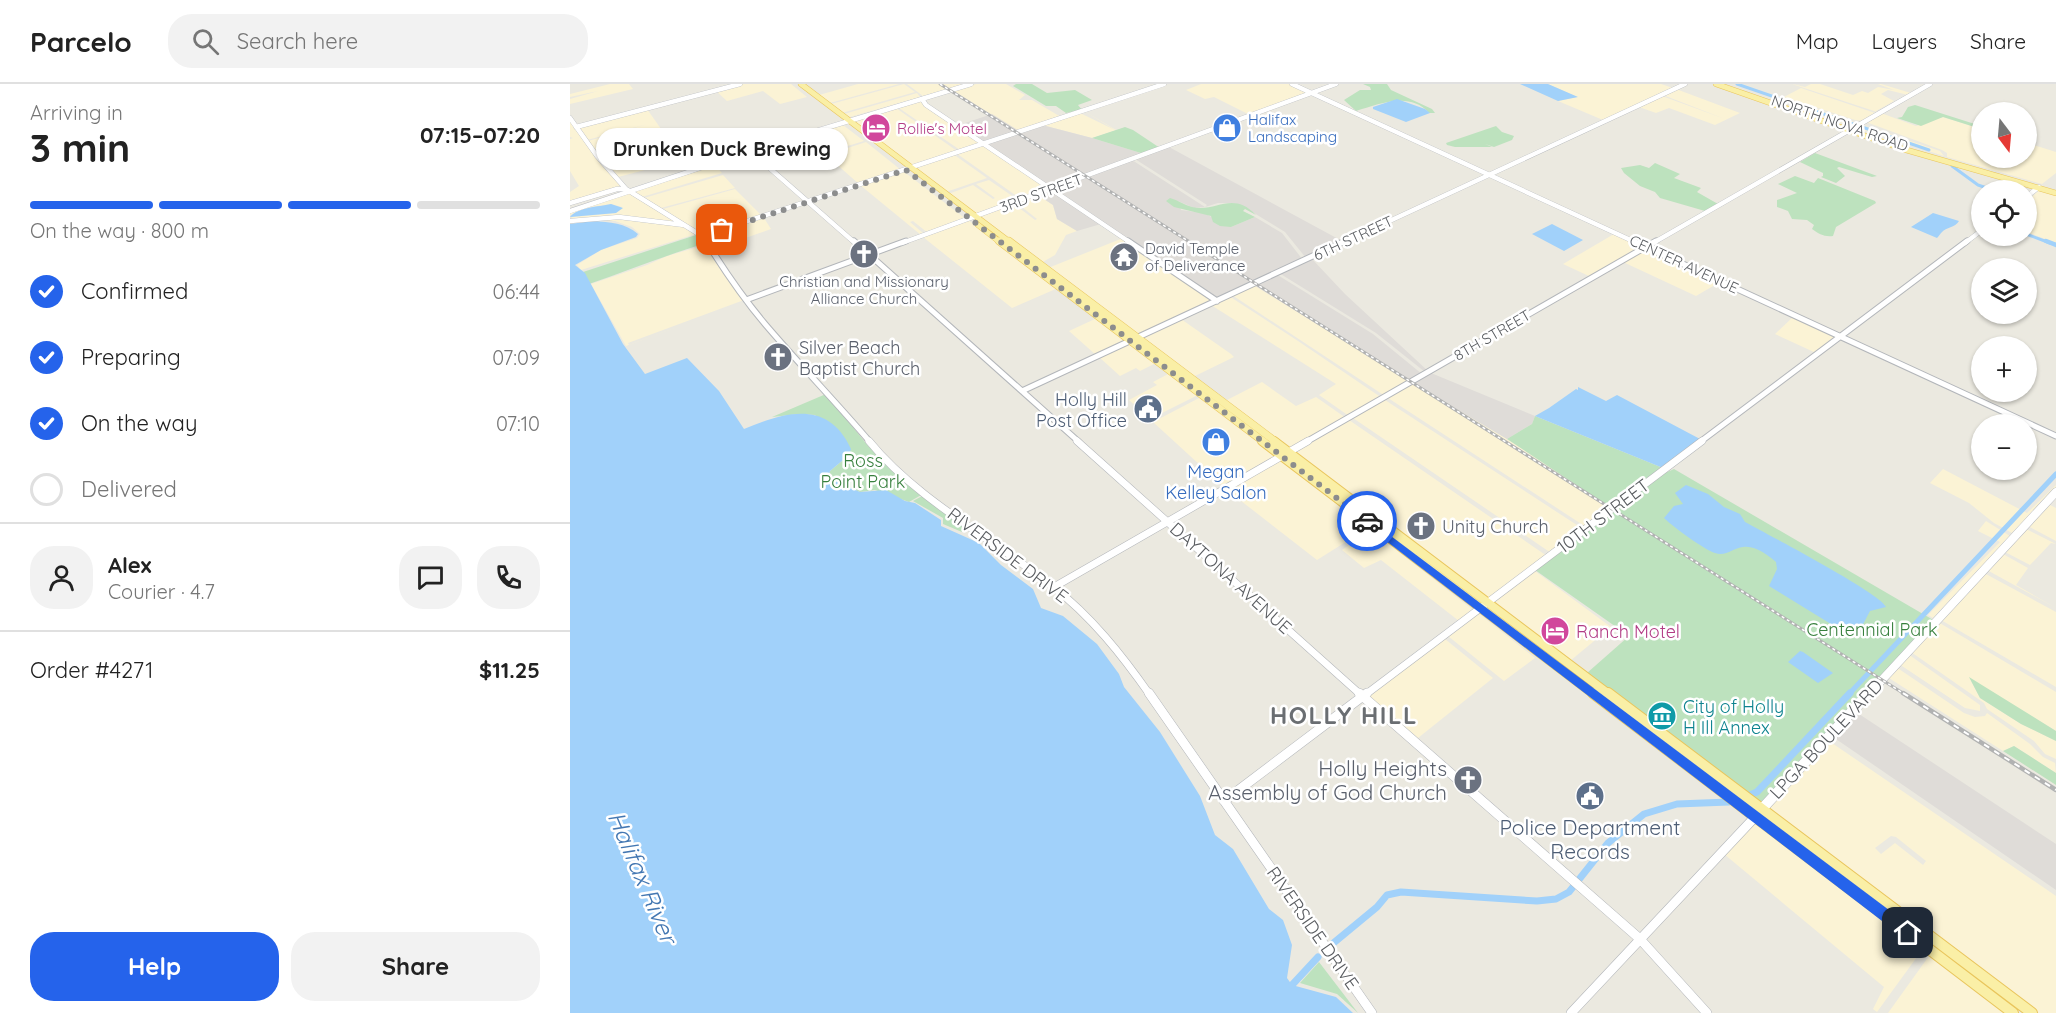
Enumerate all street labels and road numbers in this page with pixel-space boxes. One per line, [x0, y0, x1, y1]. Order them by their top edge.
street label: NORTH NOVA ROAD [1769, 91, 1911, 155]
street label: 3RD STREET [997, 169, 1085, 217]
street label: 6TH STREET [1310, 211, 1396, 265]
street label: CENTER AVENUE [1627, 230, 1741, 298]
street label: 8TH STREET [1450, 305, 1534, 365]
street label: 10TH STREET [1552, 474, 1654, 558]
street label: RIVERSIDE DRIVE [943, 502, 1073, 608]
street label: DAYTONA AVENUE [1165, 517, 1297, 639]
street label: LPGA BOULEVARD [1765, 674, 1887, 804]
street label: RIVERSIDE DRIVE [1262, 862, 1364, 994]

